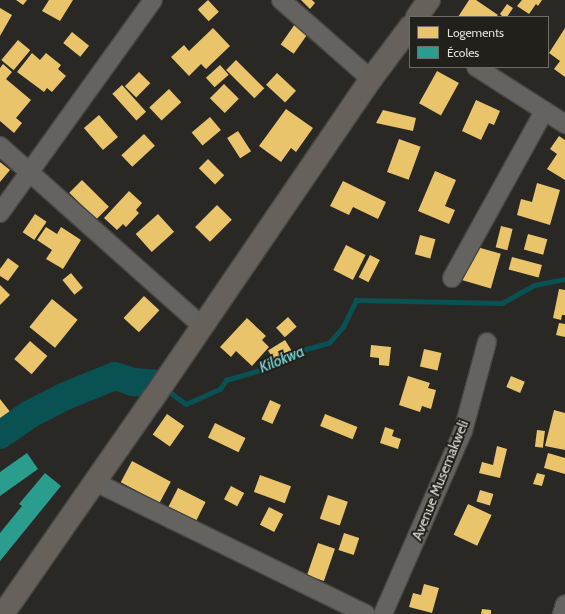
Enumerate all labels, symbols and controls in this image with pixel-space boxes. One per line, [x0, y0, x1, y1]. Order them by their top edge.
legend [409, 16, 549, 68]
text: Logements [447, 25, 504, 40]
text: Écoles [447, 45, 479, 60]
water label: Kilokwa [257, 343, 307, 377]
street label: Avenue Musemakweli [408, 418, 472, 542]

